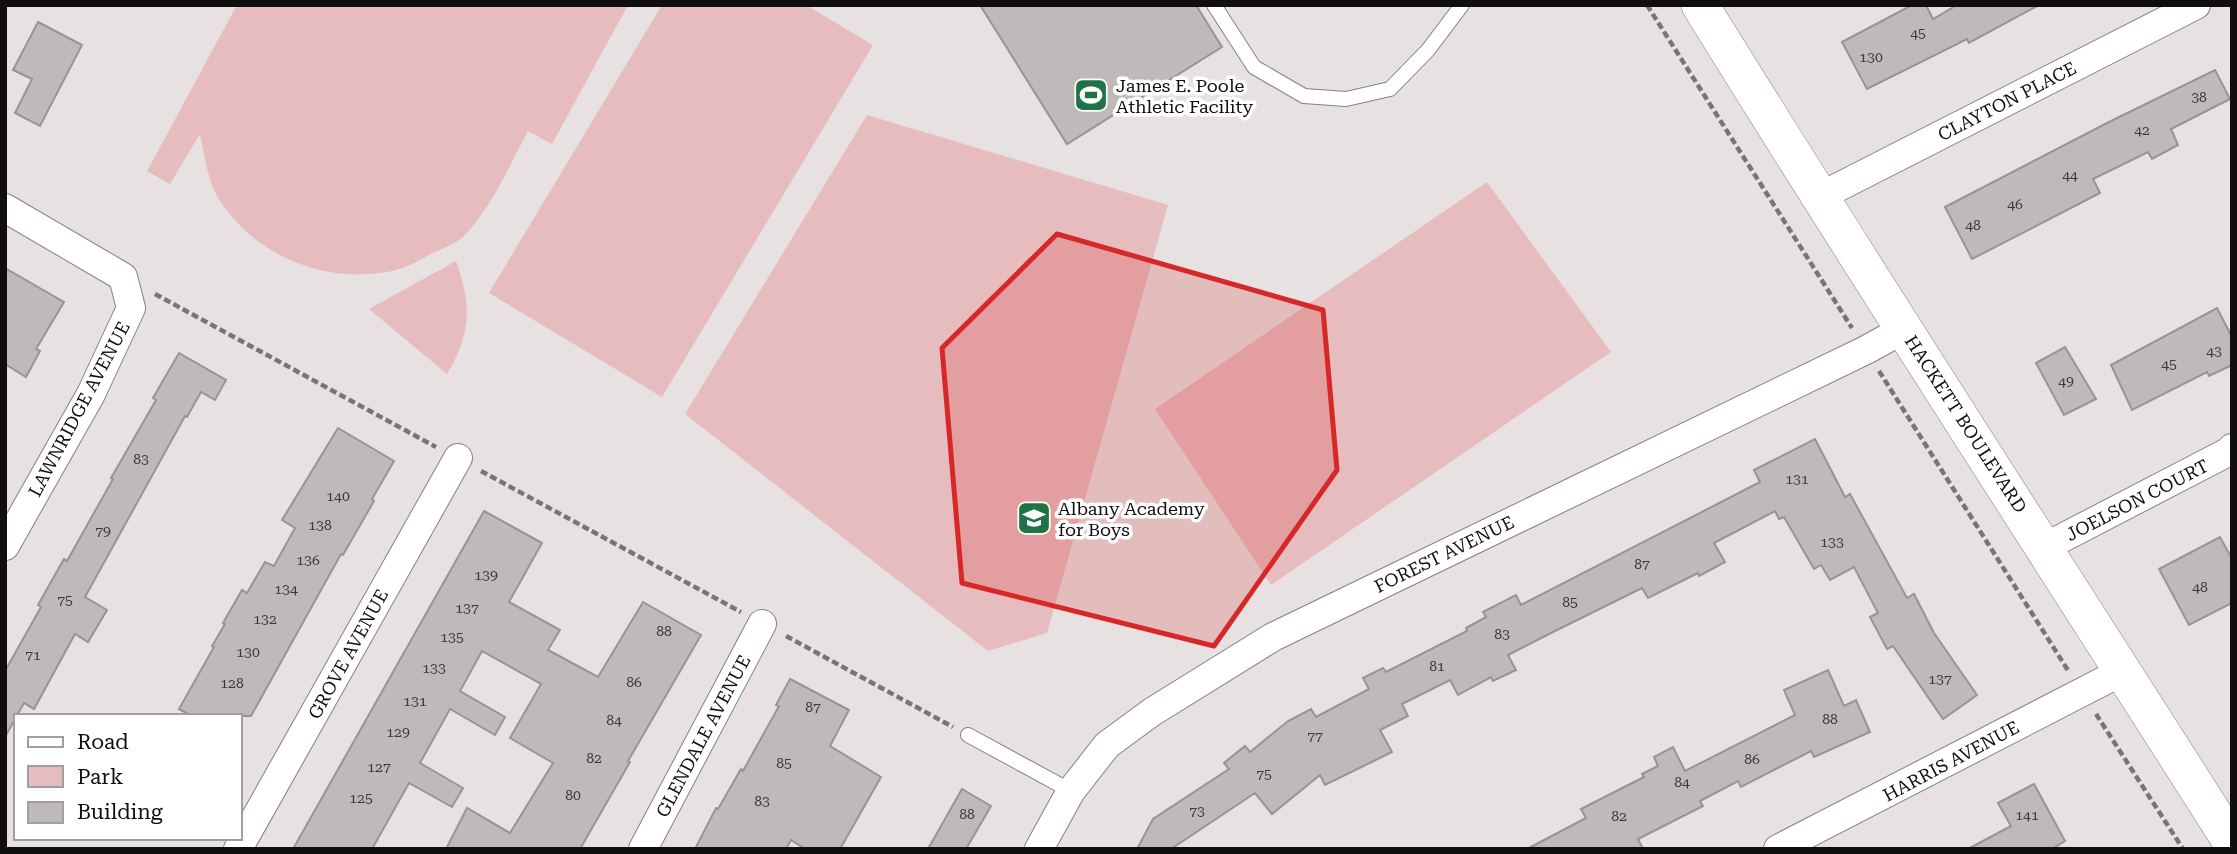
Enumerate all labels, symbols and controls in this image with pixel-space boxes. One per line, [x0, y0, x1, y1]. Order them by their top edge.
house number: 45 [1910, 25, 1926, 41]
house number: 130 [1859, 49, 1883, 65]
street label: CLAYTON PLACE [1934, 57, 2080, 145]
place label: James E. Poole Athletic Facility [1116, 75, 1253, 117]
sports icon: James E. Poole Athletic Facility [1072, 76, 1110, 114]
house number: 38 [2191, 89, 2207, 105]
house number: 42 [2134, 122, 2150, 138]
house number: 44 [2062, 167, 2078, 183]
house number: 46 [2007, 196, 2023, 212]
house number: 48 [1965, 217, 1981, 233]
street label: LAWNRIDGE AVENUE [24, 318, 134, 500]
street label: HACKETT BOULEVARD [1901, 331, 2031, 517]
house number: 43 [2206, 343, 2222, 359]
house number: 45 [2161, 356, 2177, 372]
house number: 49 [2058, 373, 2074, 389]
house number: 83 [133, 451, 149, 467]
street label: JOELSON COURT [2062, 455, 2212, 545]
house number: 131 [1785, 471, 1809, 487]
house number: 140 [326, 488, 350, 504]
place label: Albany Academy for Boys [1058, 498, 1205, 540]
school or university icon: Albany Academy for Boys [1015, 499, 1053, 537]
street label: FOREST AVENUE [1371, 511, 1517, 597]
house number: 138 [308, 517, 332, 533]
house number: 79 [95, 523, 111, 539]
house number: 133 [1820, 534, 1844, 550]
house number: 136 [296, 552, 320, 568]
house number: 87 [1634, 556, 1650, 572]
house number: 139 [474, 567, 498, 583]
house number: 48 [2192, 579, 2208, 595]
house number: 134 [274, 581, 298, 597]
street label: GROVE AVENUE [304, 585, 392, 723]
house number: 75 [57, 592, 73, 608]
house number: 85 [1562, 594, 1578, 610]
house number: 137 [455, 600, 479, 616]
house number: 132 [253, 611, 277, 627]
house number: 88 [656, 623, 672, 639]
house number: 83 [1494, 626, 1510, 642]
house number: 135 [440, 629, 464, 645]
house number: 130 [236, 644, 260, 660]
house number: 71 [25, 647, 41, 663]
street label: GLENDALE AVENUE [651, 651, 755, 821]
house number: 81 [1429, 658, 1445, 674]
house number: 133 [422, 660, 446, 676]
house number: 137 [1928, 671, 1952, 687]
house number: 86 [626, 674, 642, 690]
house number: 128 [220, 675, 244, 691]
house number: 131 [403, 693, 427, 709]
house number: 87 [805, 699, 821, 715]
house number: 88 [1822, 711, 1838, 727]
house number: 84 [606, 712, 622, 728]
legend [14, 714, 242, 840]
street label: HARRIS AVENUE [1879, 716, 2023, 806]
house number: 129 [386, 724, 410, 740]
house number: 77 [1307, 728, 1323, 744]
text: Road [77, 730, 129, 754]
house number: 82 [586, 750, 602, 766]
house number: 86 [1744, 751, 1760, 767]
house number: 85 [776, 755, 792, 771]
house number: 127 [367, 759, 391, 775]
text: Park [77, 765, 123, 789]
house number: 75 [1256, 766, 1272, 782]
house number: 84 [1674, 774, 1690, 790]
house number: 80 [565, 787, 581, 803]
house number: 125 [349, 790, 373, 806]
house number: 83 [754, 793, 770, 809]
text: Building [77, 800, 163, 824]
house number: 73 [1189, 803, 1205, 819]
house number: 88 [959, 806, 975, 822]
house number: 141 [2015, 807, 2039, 823]
house number: 82 [1611, 808, 1627, 824]

